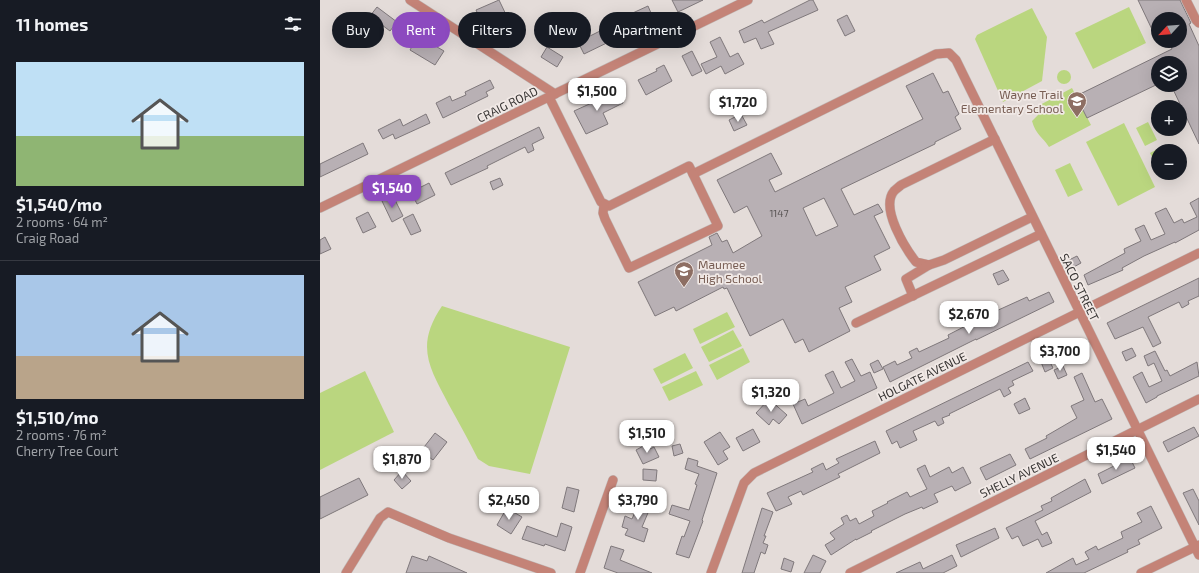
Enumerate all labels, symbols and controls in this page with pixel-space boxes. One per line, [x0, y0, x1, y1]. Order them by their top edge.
chip: Buy [332, 12, 384, 48]
chip: Rent [392, 12, 450, 48]
chip: Filters [458, 12, 526, 48]
chip: New [534, 12, 591, 48]
chip: Apartment [599, 12, 696, 48]
north arrow [1151, 12, 1187, 48]
map controls [1151, 12, 1187, 180]
icon: filters [282, 13, 304, 35]
text: 11 homes [16, 14, 88, 34]
button: layers [1151, 56, 1187, 92]
pin: $1,500 [564, 78, 630, 112]
street label: CRAIG ROAD [474, 83, 540, 125]
text: $1,500 [577, 83, 617, 99]
place label: Wayne Trail Elementary School [961, 87, 1063, 115]
icon: home [124, 88, 196, 160]
pin: $1,720 [705, 89, 771, 123]
school or university icon: Wayne Trail Elementary School [1066, 90, 1088, 118]
text: $1,720 [719, 94, 757, 110]
button: + [1151, 100, 1187, 136]
button: − [1151, 144, 1187, 180]
pin: $1,540 [359, 175, 425, 209]
text: $1,540 [372, 180, 412, 196]
text: $1,540/mo [16, 194, 102, 214]
house number: 1147 [769, 207, 789, 219]
text: 2 rooms · 64 m² [16, 214, 108, 230]
text: Craig Road [16, 230, 79, 246]
street label: SACO STREET [1058, 251, 1102, 323]
place label: Maumee High School [698, 257, 763, 285]
school or university icon: Maumee High School [673, 260, 695, 288]
icon: home [124, 301, 196, 373]
pin: $2,670 [936, 301, 1002, 335]
text: $2,670 [949, 306, 989, 322]
pin: $3,700 [1027, 338, 1093, 372]
text: $3,700 [1040, 343, 1080, 359]
street label: HOLGATE AVENUE [876, 348, 969, 403]
pin: $1,320 [738, 379, 804, 413]
text: $1,320 [751, 384, 791, 400]
text: $1,510/mo [16, 407, 99, 427]
pin: $1,510 [614, 420, 680, 454]
text: $1,510 [628, 425, 666, 441]
text: 2 rooms · 76 m² [16, 427, 107, 443]
pin: $1,540 [1083, 437, 1149, 471]
text: $1,540 [1096, 442, 1136, 458]
text: Cherry Tree Court [16, 443, 118, 459]
pin: $1,870 [369, 446, 435, 480]
street label: SHELLY AVENUE [977, 450, 1061, 500]
text: $1,870 [382, 451, 422, 467]
pin: $2,450 [476, 487, 542, 521]
pin: $3,790 [605, 487, 671, 521]
text: $2,450 [488, 492, 530, 508]
text: $3,790 [618, 492, 658, 508]

